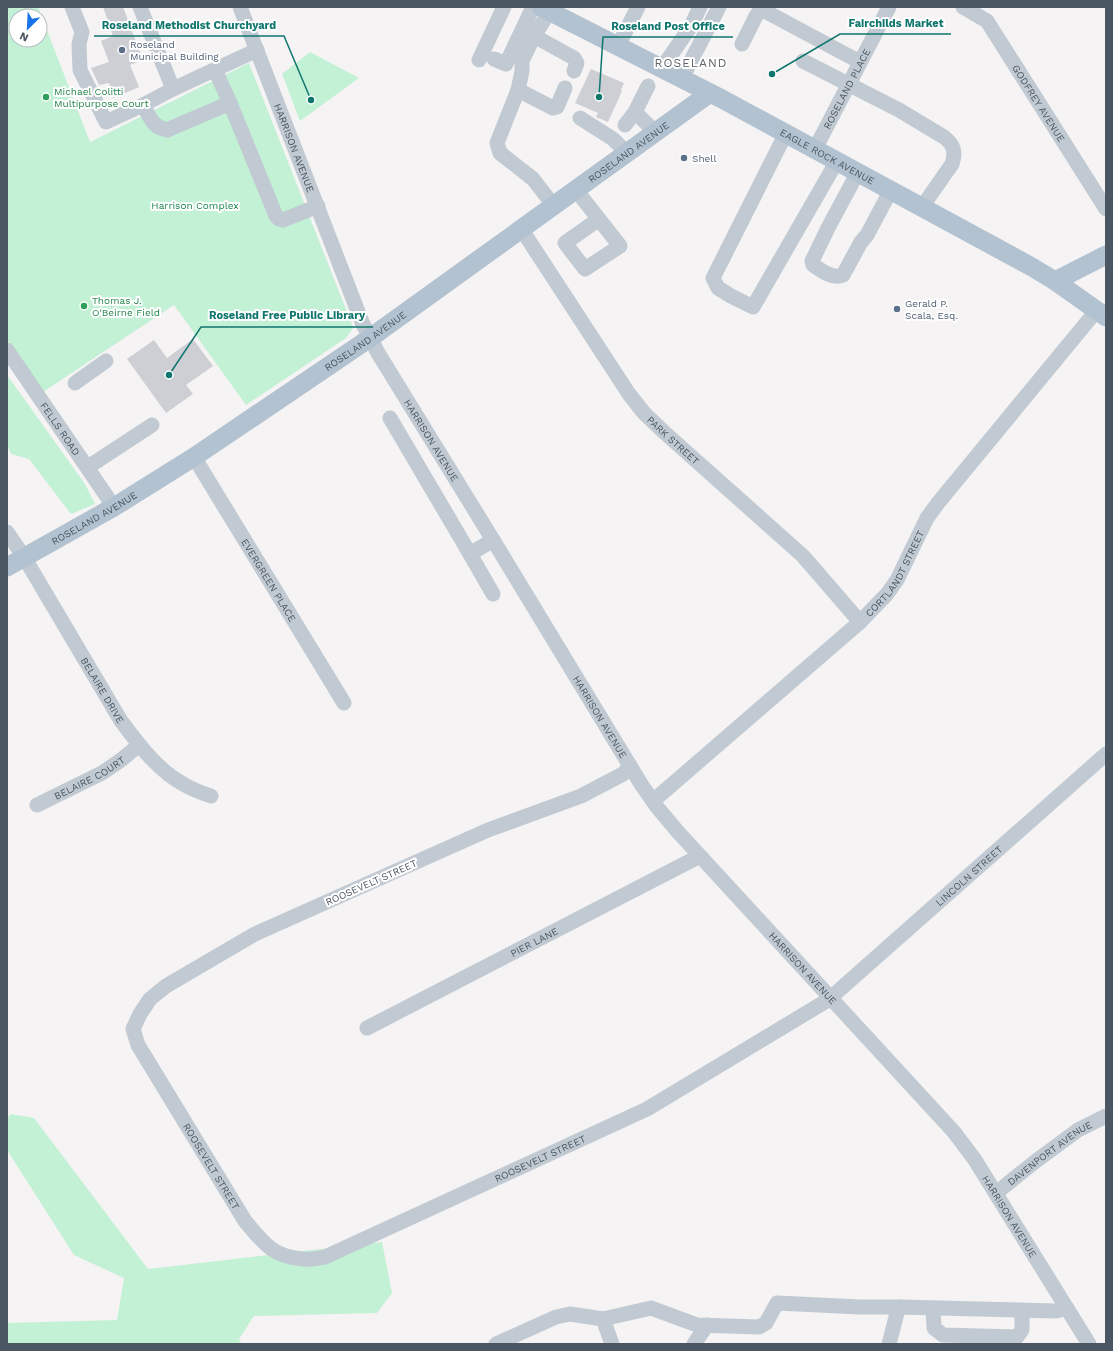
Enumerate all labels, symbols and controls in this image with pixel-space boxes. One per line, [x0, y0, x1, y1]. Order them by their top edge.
north arrow [8, 8, 48, 48]
callout: Fairchilds Market [840, 11, 951, 34]
callout: Roseland Methodist Churchyard [94, 13, 284, 36]
callout: Roseland Post Office [603, 14, 733, 37]
text: Fairchilds Market [849, 17, 944, 30]
text: Roseland Methodist Churchyard [102, 19, 276, 32]
text: Roseland Post Office [611, 20, 725, 33]
text: N [18, 29, 31, 44]
place label: Roseland Municipal Building [130, 39, 219, 62]
marker: Roseland Municipal Building [117, 45, 127, 55]
street label: ROSELAND PLACE [821, 47, 872, 131]
district label: ROSELAND [655, 56, 727, 70]
street label: GODFREY AVENUE [1010, 63, 1067, 144]
place label: Michael Colitti Multipurpose Court [54, 86, 149, 109]
marker: Michael Colitti Multipurpose Court [41, 92, 51, 102]
street label: HARRISON AVENUE [272, 102, 316, 194]
street label: ROSELAND AVENUE [586, 119, 671, 185]
street label: EAGLE ROCK AVENUE [778, 127, 876, 187]
marker: Shell [679, 153, 689, 163]
place label: Shell [692, 153, 717, 164]
park label: Harrison Complex [151, 200, 239, 211]
place label: Thomas J. O'Beirne Field [92, 295, 160, 318]
place label: Gerald P. Scala, Esq. [905, 298, 958, 321]
marker: Thomas J. O'Beirne Field [79, 301, 89, 311]
callout: Roseland Free Public Library [201, 304, 373, 327]
marker: Gerald P. Scala, Esq. [892, 304, 902, 314]
text: Roseland Free Public Library [209, 309, 366, 322]
street label: ROSELAND AVENUE [323, 309, 408, 373]
street label: HARRISON AVENUE [402, 397, 461, 483]
street label: FELLS ROAD [38, 400, 82, 457]
street label: PARK STREET [645, 414, 701, 467]
street label: ROSELAND AVENUE [50, 489, 139, 547]
street label: CORTLANDT STREET [863, 529, 926, 619]
street label: EVERGREEN PLACE [239, 537, 298, 624]
street label: BELAIRE DRIVE [79, 656, 126, 725]
street label: HARRISON AVENUE [571, 674, 629, 760]
street label: BELAIRE COURT [52, 754, 127, 802]
street label: LINCOLN STREET [934, 844, 1005, 908]
street label: ROOSEVELT STREET [324, 857, 419, 908]
street label: PIER LANE [509, 925, 560, 959]
street label: HARRISON AVENUE [767, 930, 839, 1007]
street label: DAVENPORT AVENUE [1005, 1119, 1094, 1188]
street label: ROOSEVELT STREET [181, 1121, 242, 1211]
street label: ROOSEVELT STREET [493, 1133, 587, 1184]
street label: HARRISON AVENUE [980, 1174, 1039, 1259]

